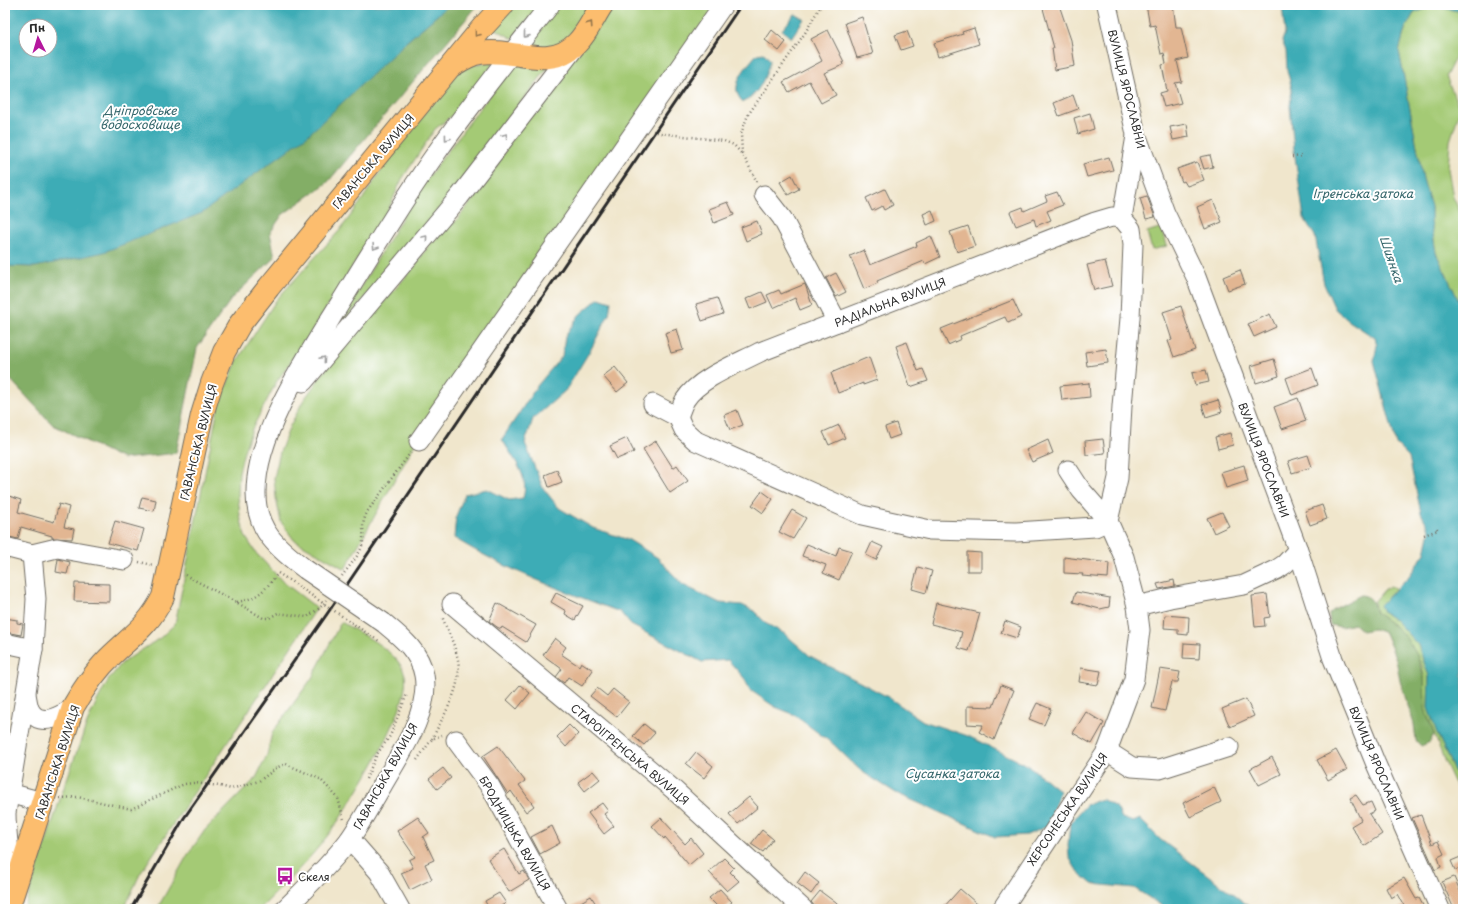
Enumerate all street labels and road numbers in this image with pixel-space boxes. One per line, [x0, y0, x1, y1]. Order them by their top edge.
street label: ВУЛИЦЯ ЯРОСЛАВНИ [1104, 28, 1150, 150]
street label: ГАВАНСЬКА ВУЛИЦЯ [328, 110, 418, 212]
street label: РАДІАЛЬНА ВУЛИЦЯ [832, 273, 948, 331]
street label: ГАВАНСЬКА ВУЛИЦЯ [175, 382, 221, 502]
street label: ВУЛИЦЯ ЯРОСЛАВНИ [1234, 400, 1294, 520]
street label: СТАРОІГРЕНСЬКА ВУЛИЦЯ [567, 699, 693, 809]
street label: ГАВАНСЬКА ВУЛИЦЯ [30, 703, 84, 821]
street label: ВУЛИЦЯ ЯРОСЛАВНИ [1345, 703, 1409, 823]
street label: ГАВАНСЬКА ВУЛИЦЯ [349, 720, 421, 832]
street label: ХЕРСОНЕСЬКА ВУЛИЦЯ [1023, 749, 1111, 869]
street label: БРОДНИЦЬКА ВУЛИЦЯ [475, 773, 555, 893]

